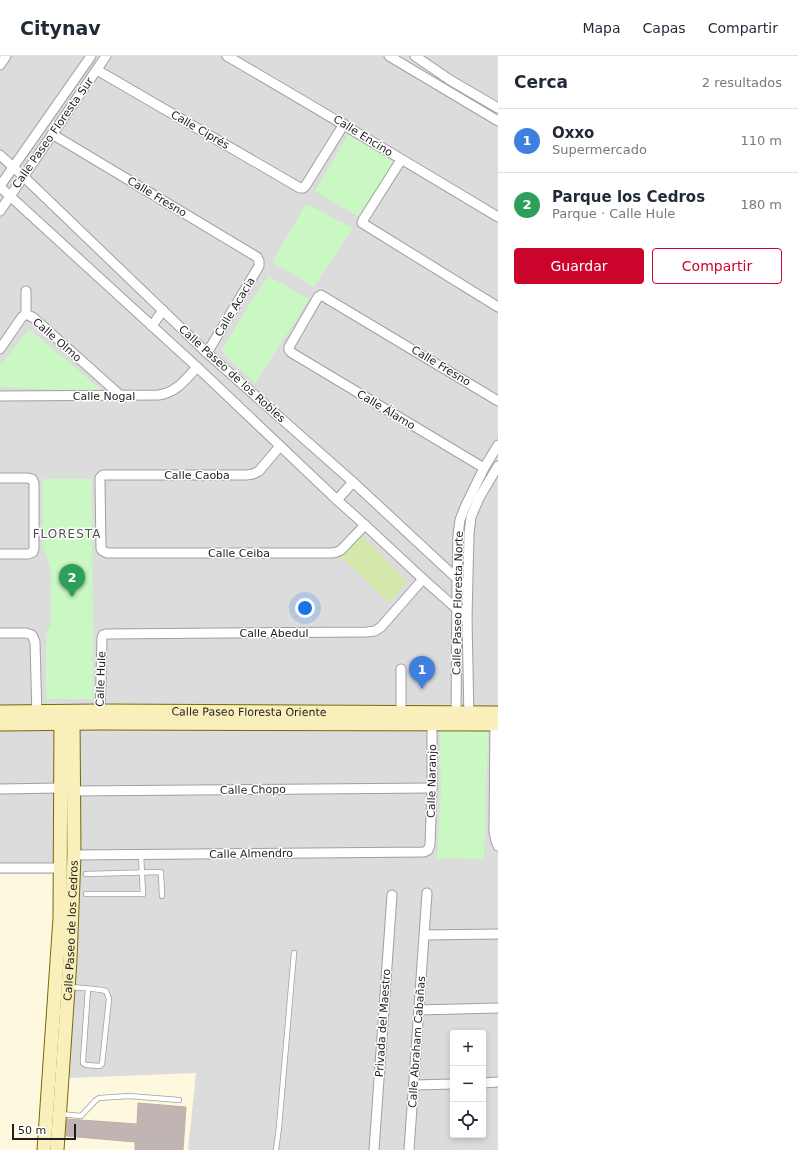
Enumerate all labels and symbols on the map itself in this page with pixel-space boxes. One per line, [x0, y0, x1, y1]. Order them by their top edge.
street label: Calle Paseo Floresta Sur [10, 75, 97, 191]
street label: Calle Ciprés [168, 108, 232, 152]
street label: Calle Encino [331, 113, 395, 160]
street label: Calle Fresno [125, 174, 189, 220]
street label: Calle Acacia [212, 275, 258, 339]
street label: Calle Olmo [30, 315, 84, 365]
street label: Calle Paseo de los Robles [176, 323, 288, 426]
street label: Calle Fresno [409, 343, 473, 389]
street label: Calle Álamo [355, 388, 418, 433]
street label: Calle Nogal [73, 390, 135, 403]
street label: Calle Caoba [164, 469, 230, 482]
district label: FLORESTA [33, 527, 101, 541]
street label: Calle Paseo Floresta Norte [450, 530, 466, 675]
street label: Calle Ceiba [208, 547, 270, 560]
pin: 2 [59, 564, 85, 597]
your location [295, 598, 315, 618]
street label: Calle Abedul [239, 627, 309, 640]
street label: Calle Hule [94, 651, 108, 707]
pin: 1 [409, 656, 435, 689]
street label: Calle Paseo Floresta Oriente [171, 705, 327, 719]
street label: Calle Naranjo [425, 744, 439, 818]
street label: Calle Chopo [220, 783, 286, 797]
street label: Calle Almendro [209, 847, 293, 861]
street label: Calle Paseo de los Cedros [61, 860, 80, 1001]
street label: Privada del Maestro [373, 968, 393, 1078]
street label: Calle Abraham Cabañas [406, 975, 428, 1108]
scale bar [12, 1122, 76, 1141]

